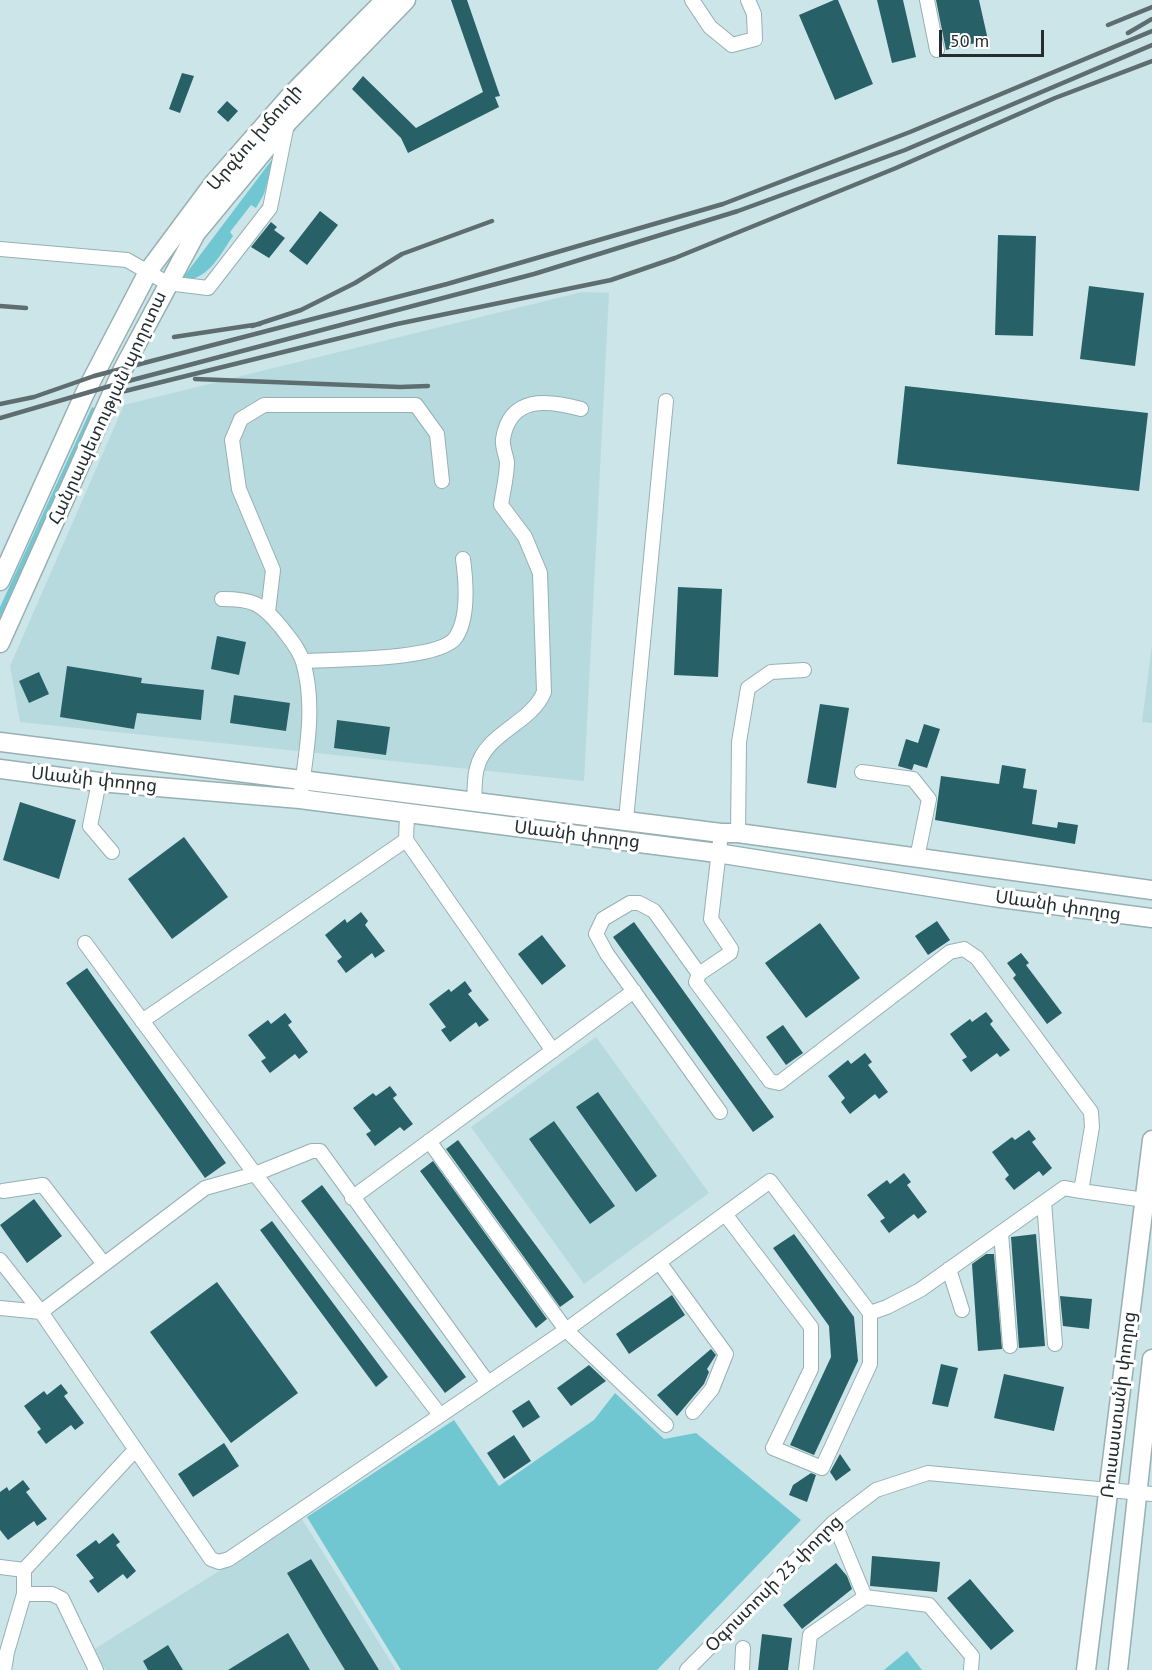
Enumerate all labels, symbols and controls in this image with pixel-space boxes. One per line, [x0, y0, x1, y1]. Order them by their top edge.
scale bar [942, 18, 1047, 56]
text: 50 m [950, 29, 989, 52]
street label: Արզնու խճուղի [203, 81, 307, 195]
street label: Հանրապետության պողոտա [44, 288, 172, 528]
street label: Սևանի փողոց [30, 763, 158, 797]
street label: Սևանի փողոց [513, 817, 641, 853]
street label: Սևանի փողոց [994, 886, 1122, 926]
street label: Ռուսաստանի փողոց [1097, 1310, 1141, 1500]
street label: Օգոստոսի 23 փողոց [701, 1511, 847, 1657]

